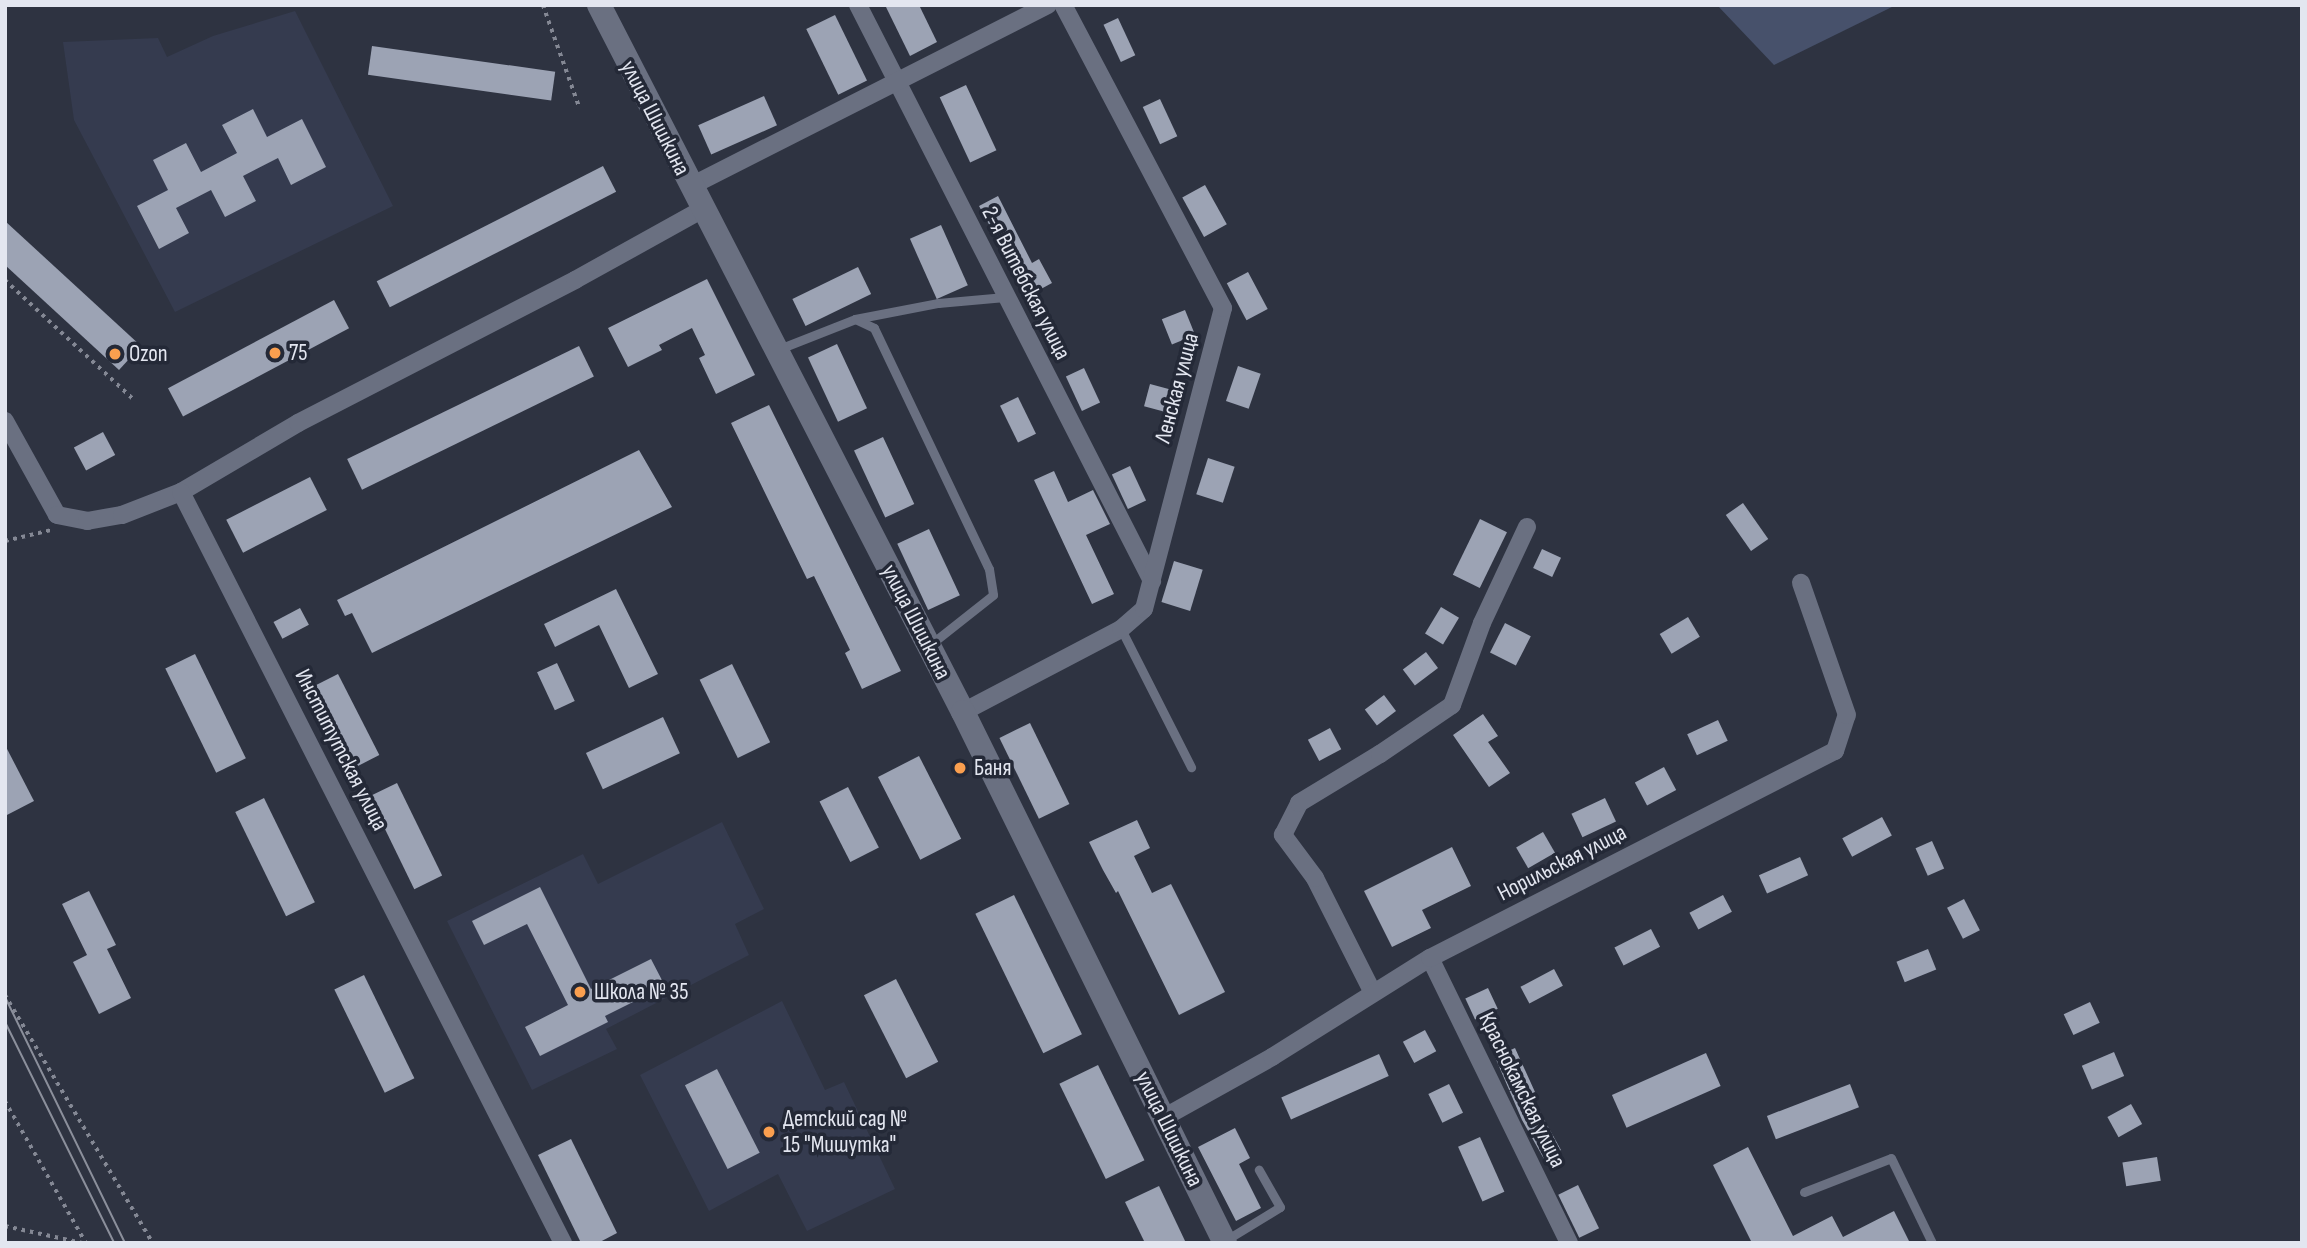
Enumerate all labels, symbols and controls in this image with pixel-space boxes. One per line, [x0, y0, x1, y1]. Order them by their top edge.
street label: улица Шишкина [614, 56, 696, 180]
street label: 2-я Витебская улица [976, 202, 1076, 364]
street label: Ленская улица [1149, 330, 1205, 446]
place label: 75 [289, 339, 307, 367]
place label: Ozon [129, 340, 168, 368]
marker: 75 [267, 345, 283, 361]
marker: Ozon [107, 346, 123, 362]
street label: улица Шишкина [875, 560, 957, 684]
street label: Институтская улица [288, 665, 394, 835]
place label: Баня [974, 754, 1011, 782]
marker: Баня [952, 760, 968, 776]
street label: Норильская улица [1493, 819, 1631, 907]
place label: Школа № 35 [594, 978, 688, 1006]
marker: Школа № 35 [572, 984, 588, 1000]
street label: Краснокамская улица [1472, 1008, 1572, 1172]
street label: улица Шишкина [1129, 1067, 1209, 1191]
place label: Детский сад № 15 "Мишутка" [783, 1105, 907, 1159]
marker: Детский сад № 15 "Мишутка" [761, 1124, 777, 1140]

